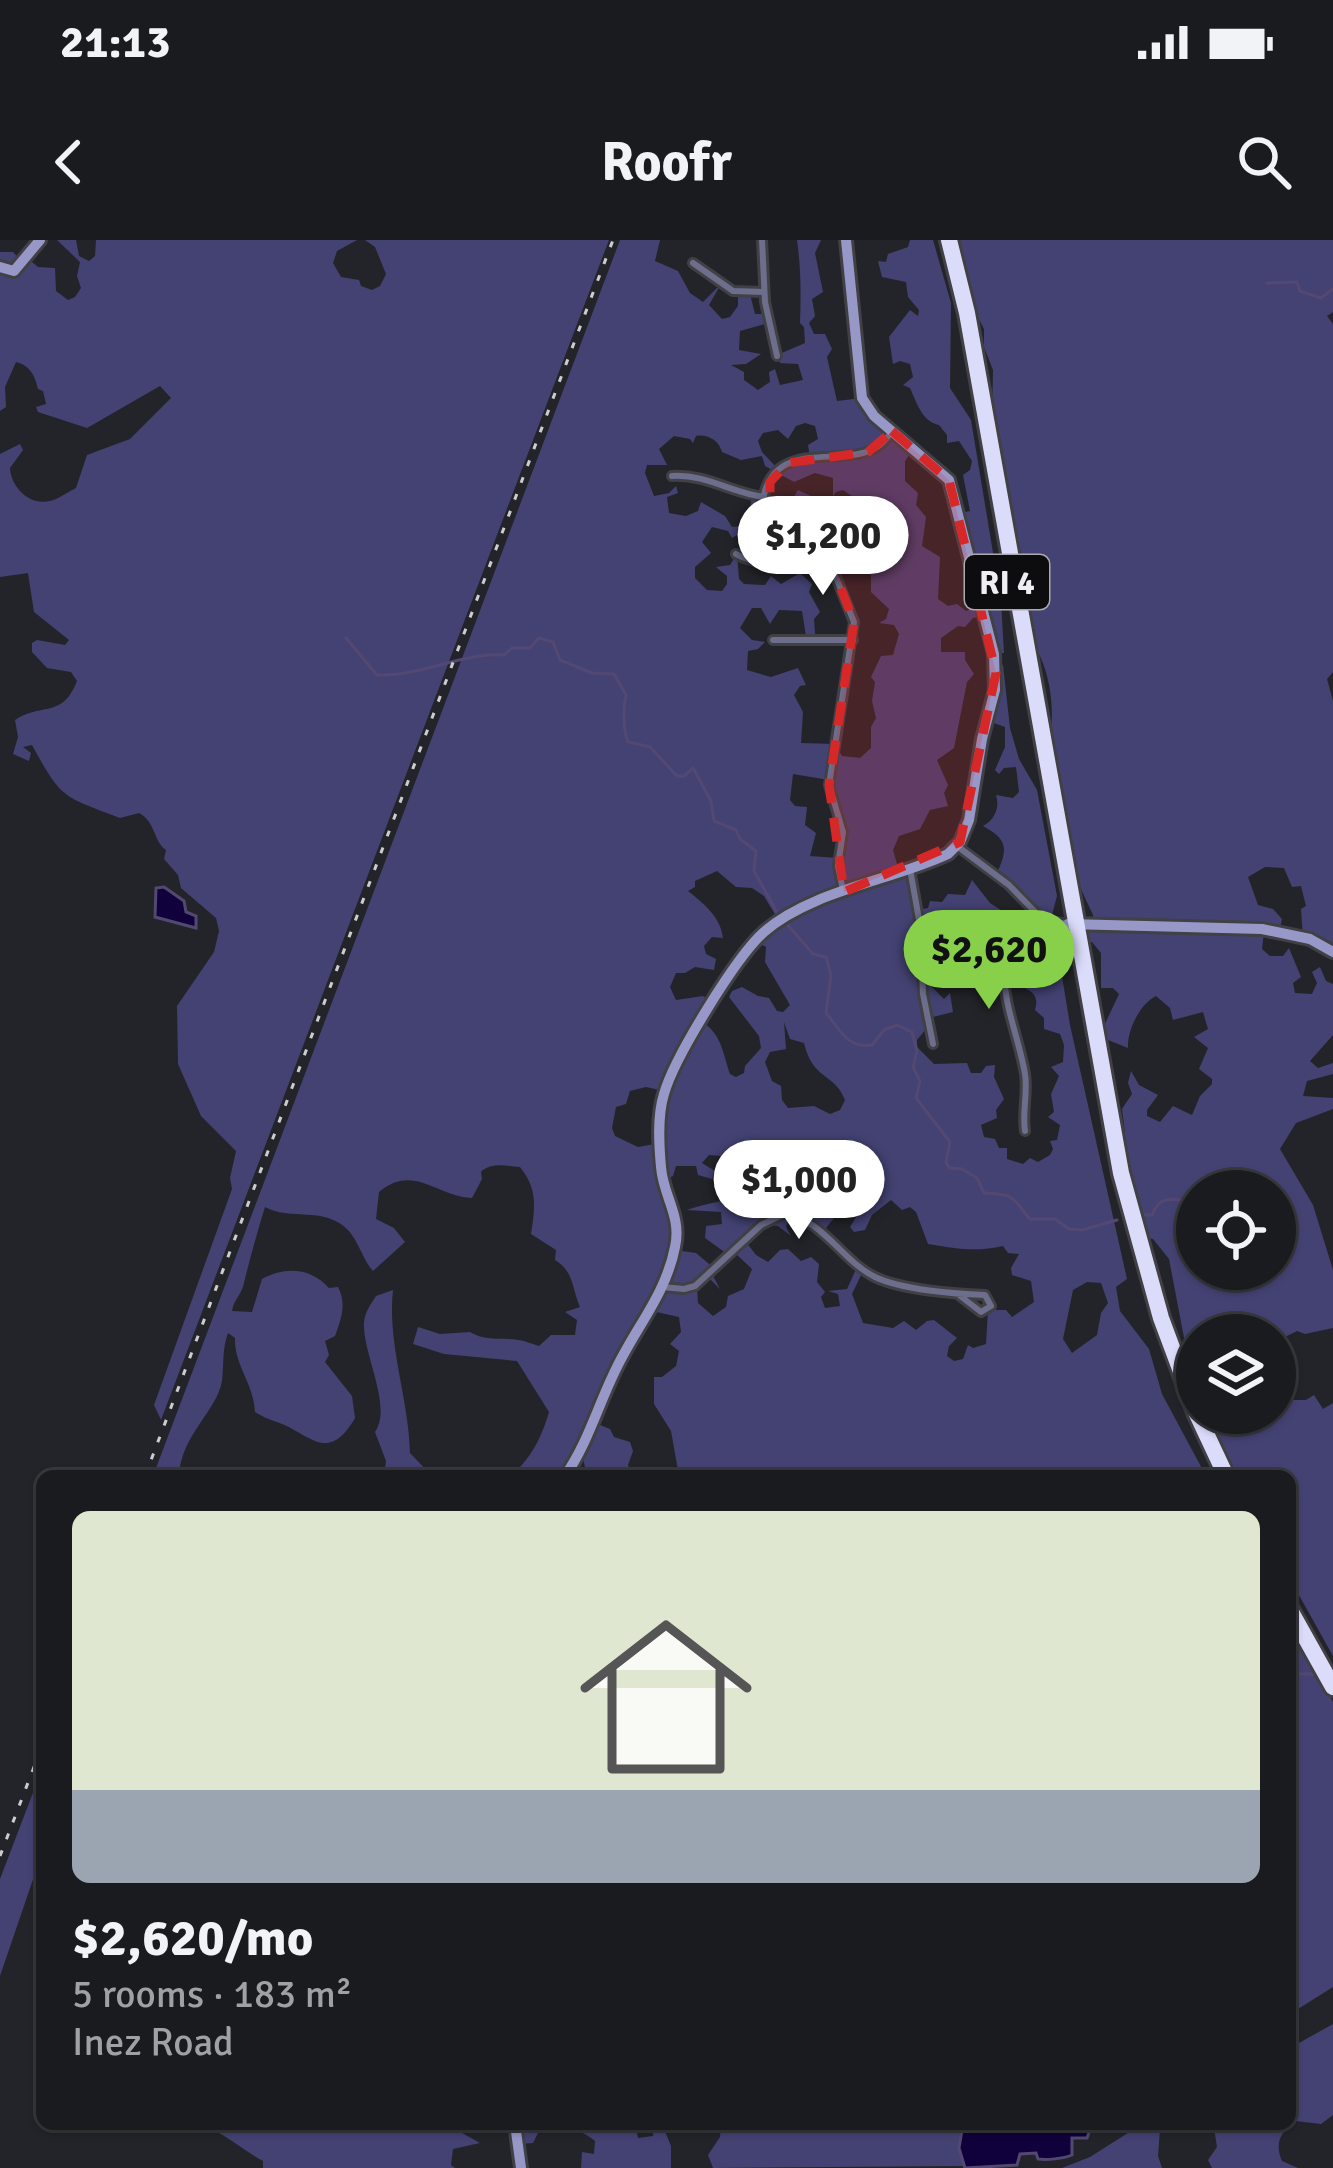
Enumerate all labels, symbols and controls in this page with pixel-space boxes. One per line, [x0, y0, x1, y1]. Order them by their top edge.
text: 21:13 [60, 15, 170, 70]
icon: back [36, 129, 102, 195]
text: Roofr [601, 129, 732, 196]
icon: search [1231, 129, 1297, 195]
pin: $1,200 [725, 496, 921, 598]
text: $1,200 [765, 511, 881, 559]
road number: RI 4 [965, 555, 1049, 609]
pin: $2,620 [891, 910, 1087, 1012]
text: $2,620 [931, 925, 1047, 973]
pin: $1,000 [701, 1140, 897, 1242]
text: $1,000 [741, 1155, 857, 1203]
map controls [1176, 1170, 1296, 1434]
button: locate [1176, 1170, 1296, 1290]
button: layers [1176, 1314, 1296, 1434]
icon: home [558, 1589, 774, 1805]
text: $2,620/mo [72, 1907, 313, 1970]
text: 5 rooms · 183 m² [72, 1970, 352, 2018]
text: Inez Road [72, 2018, 234, 2066]

